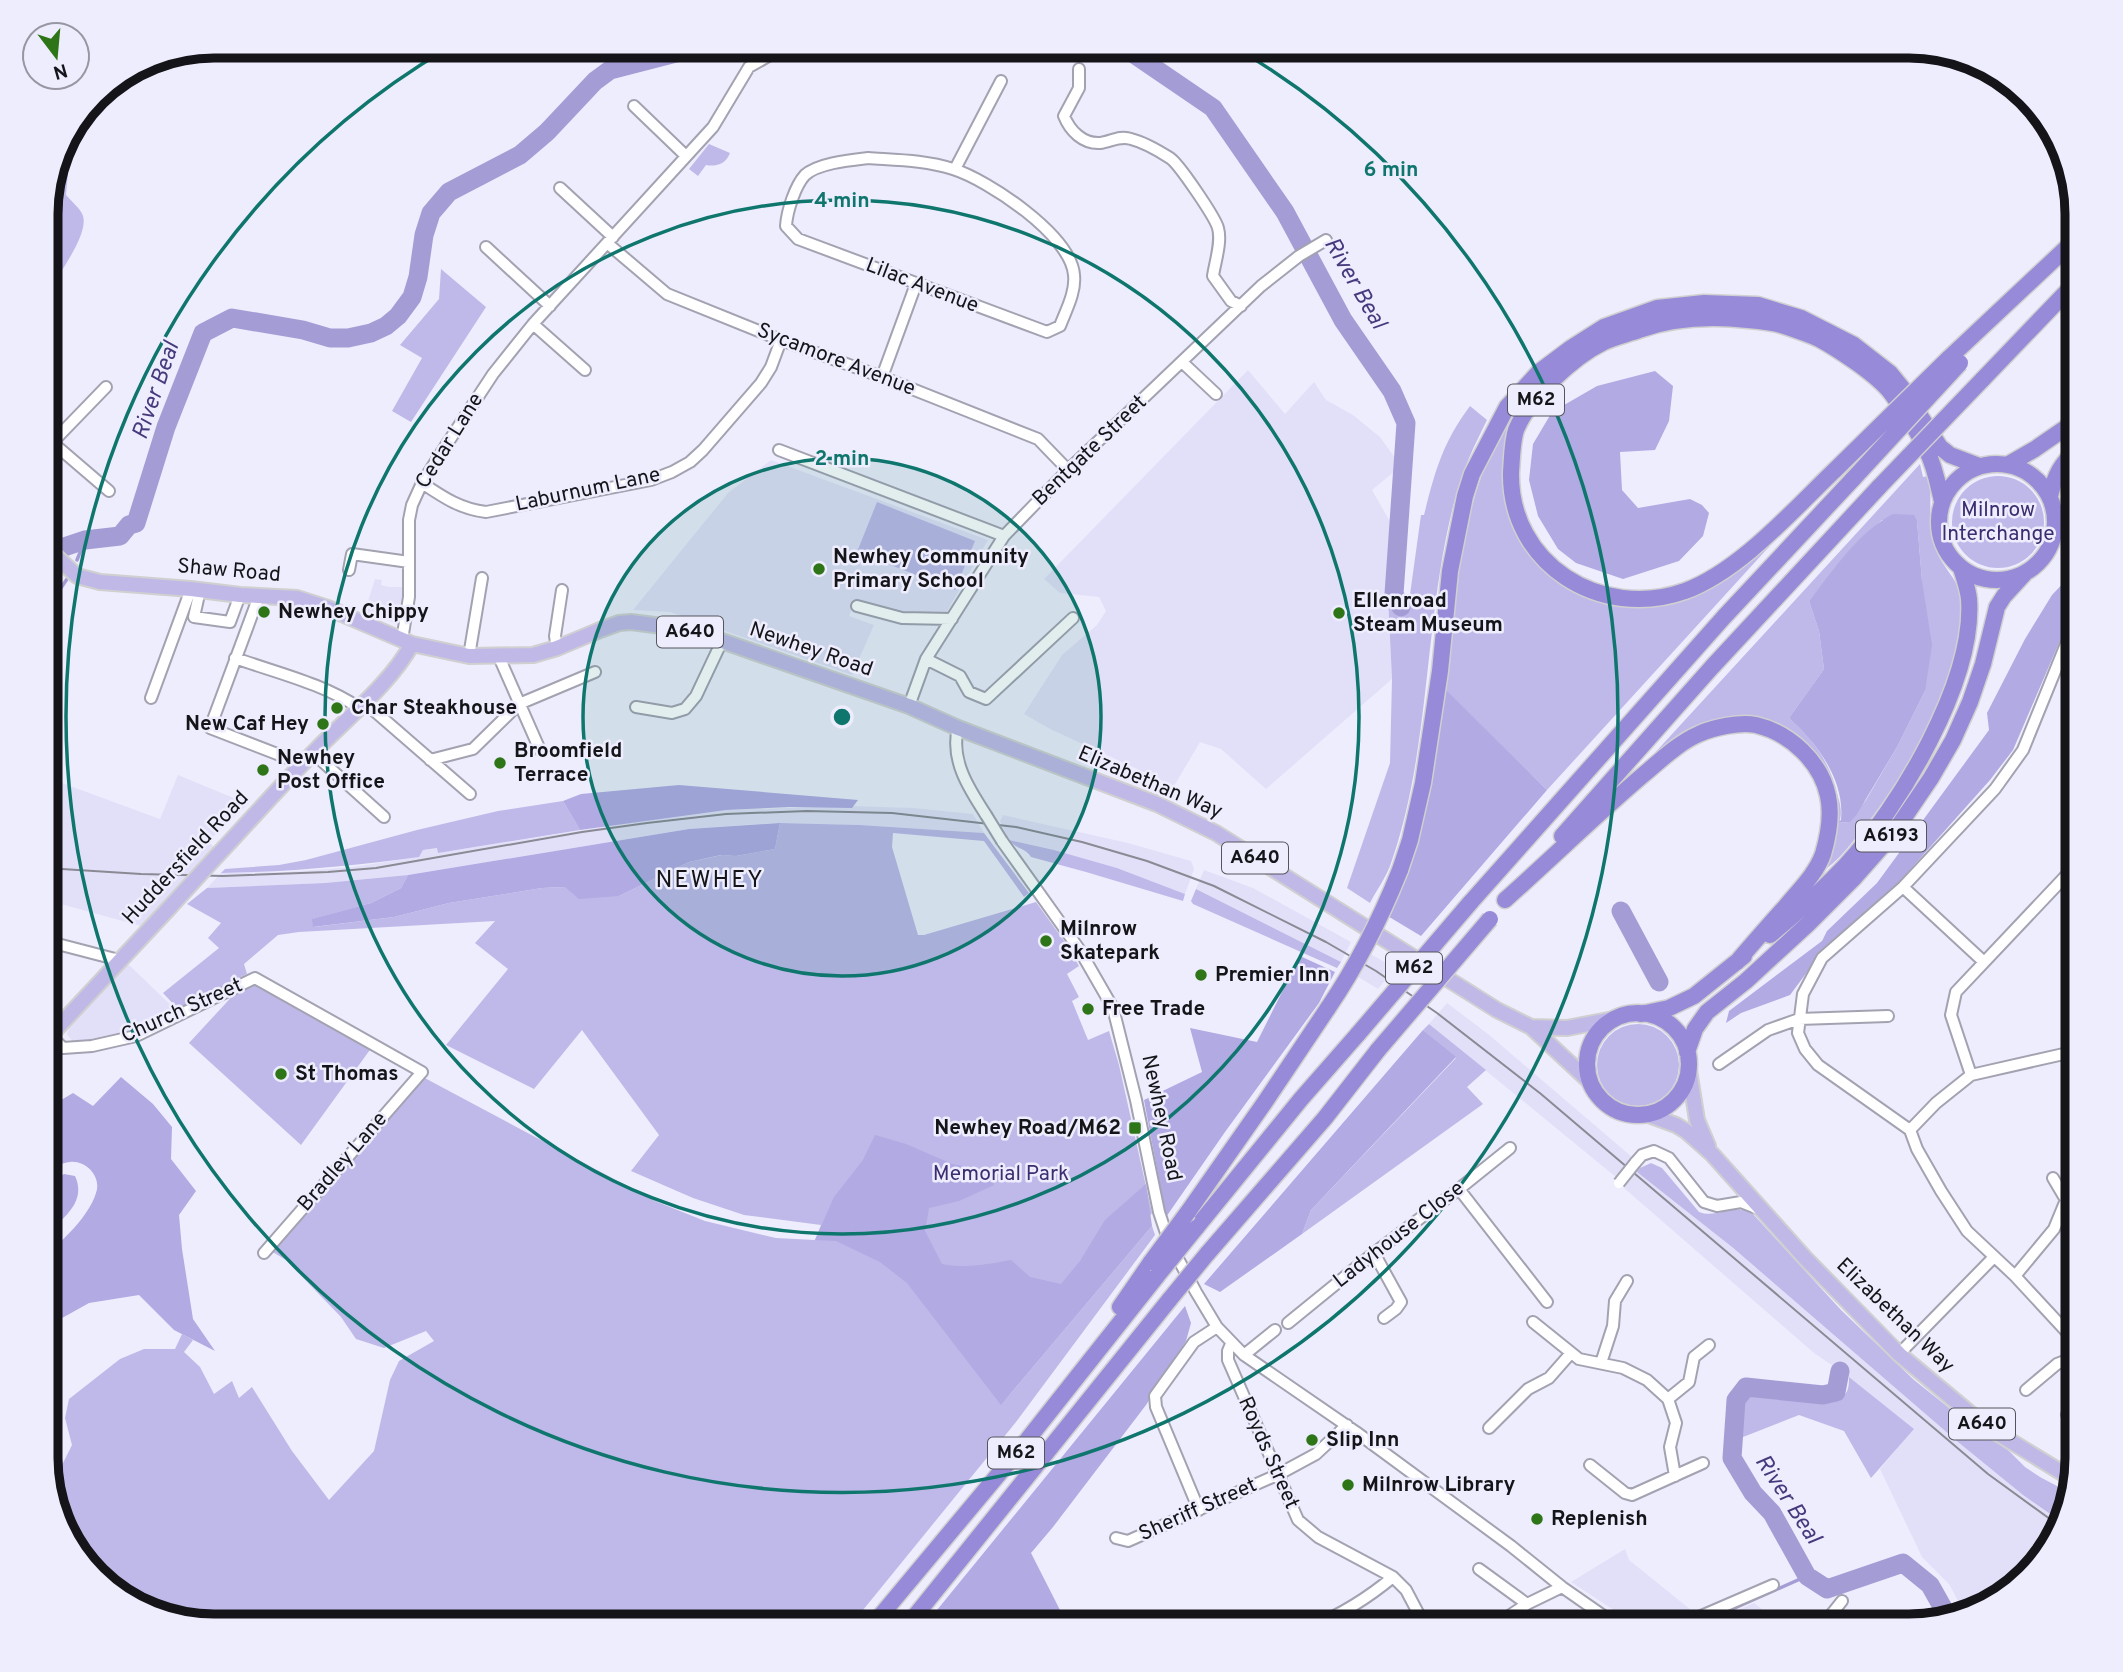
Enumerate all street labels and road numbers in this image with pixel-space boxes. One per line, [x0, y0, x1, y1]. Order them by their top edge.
street label: Lilac Avenue [862, 252, 982, 320]
street label: Sycamore Avenue [753, 317, 919, 403]
road number: M62 [1508, 384, 1564, 416]
street label: Cedar Lane [410, 388, 490, 494]
street label: Bentgate Street [1027, 389, 1153, 513]
street label: Laburnum Lane [513, 461, 663, 519]
street label: Shaw Road [176, 553, 282, 589]
street label: Newhey Road [746, 616, 876, 684]
road number: A640 [657, 617, 723, 648]
street label: Elizabethan Way [1074, 740, 1226, 826]
street label: Huddersfield Road [117, 785, 255, 931]
road number: A6193 [1856, 820, 1926, 852]
road number: A640 [1222, 842, 1288, 874]
road number: M62 [1386, 952, 1442, 984]
street label: Church Street [117, 972, 247, 1050]
street label: Newhey Road [1134, 1052, 1188, 1184]
street label: Bradley Lane [292, 1106, 394, 1218]
street label: Ladyhouse Close [1328, 1175, 1470, 1295]
street label: Elizabethan Way [1830, 1253, 1960, 1379]
street label: Royds Street [1231, 1392, 1305, 1514]
road number: A640 [1949, 1408, 2015, 1440]
road number: M62 [988, 1438, 1044, 1469]
street label: Sheriff Street [1135, 1472, 1261, 1548]

